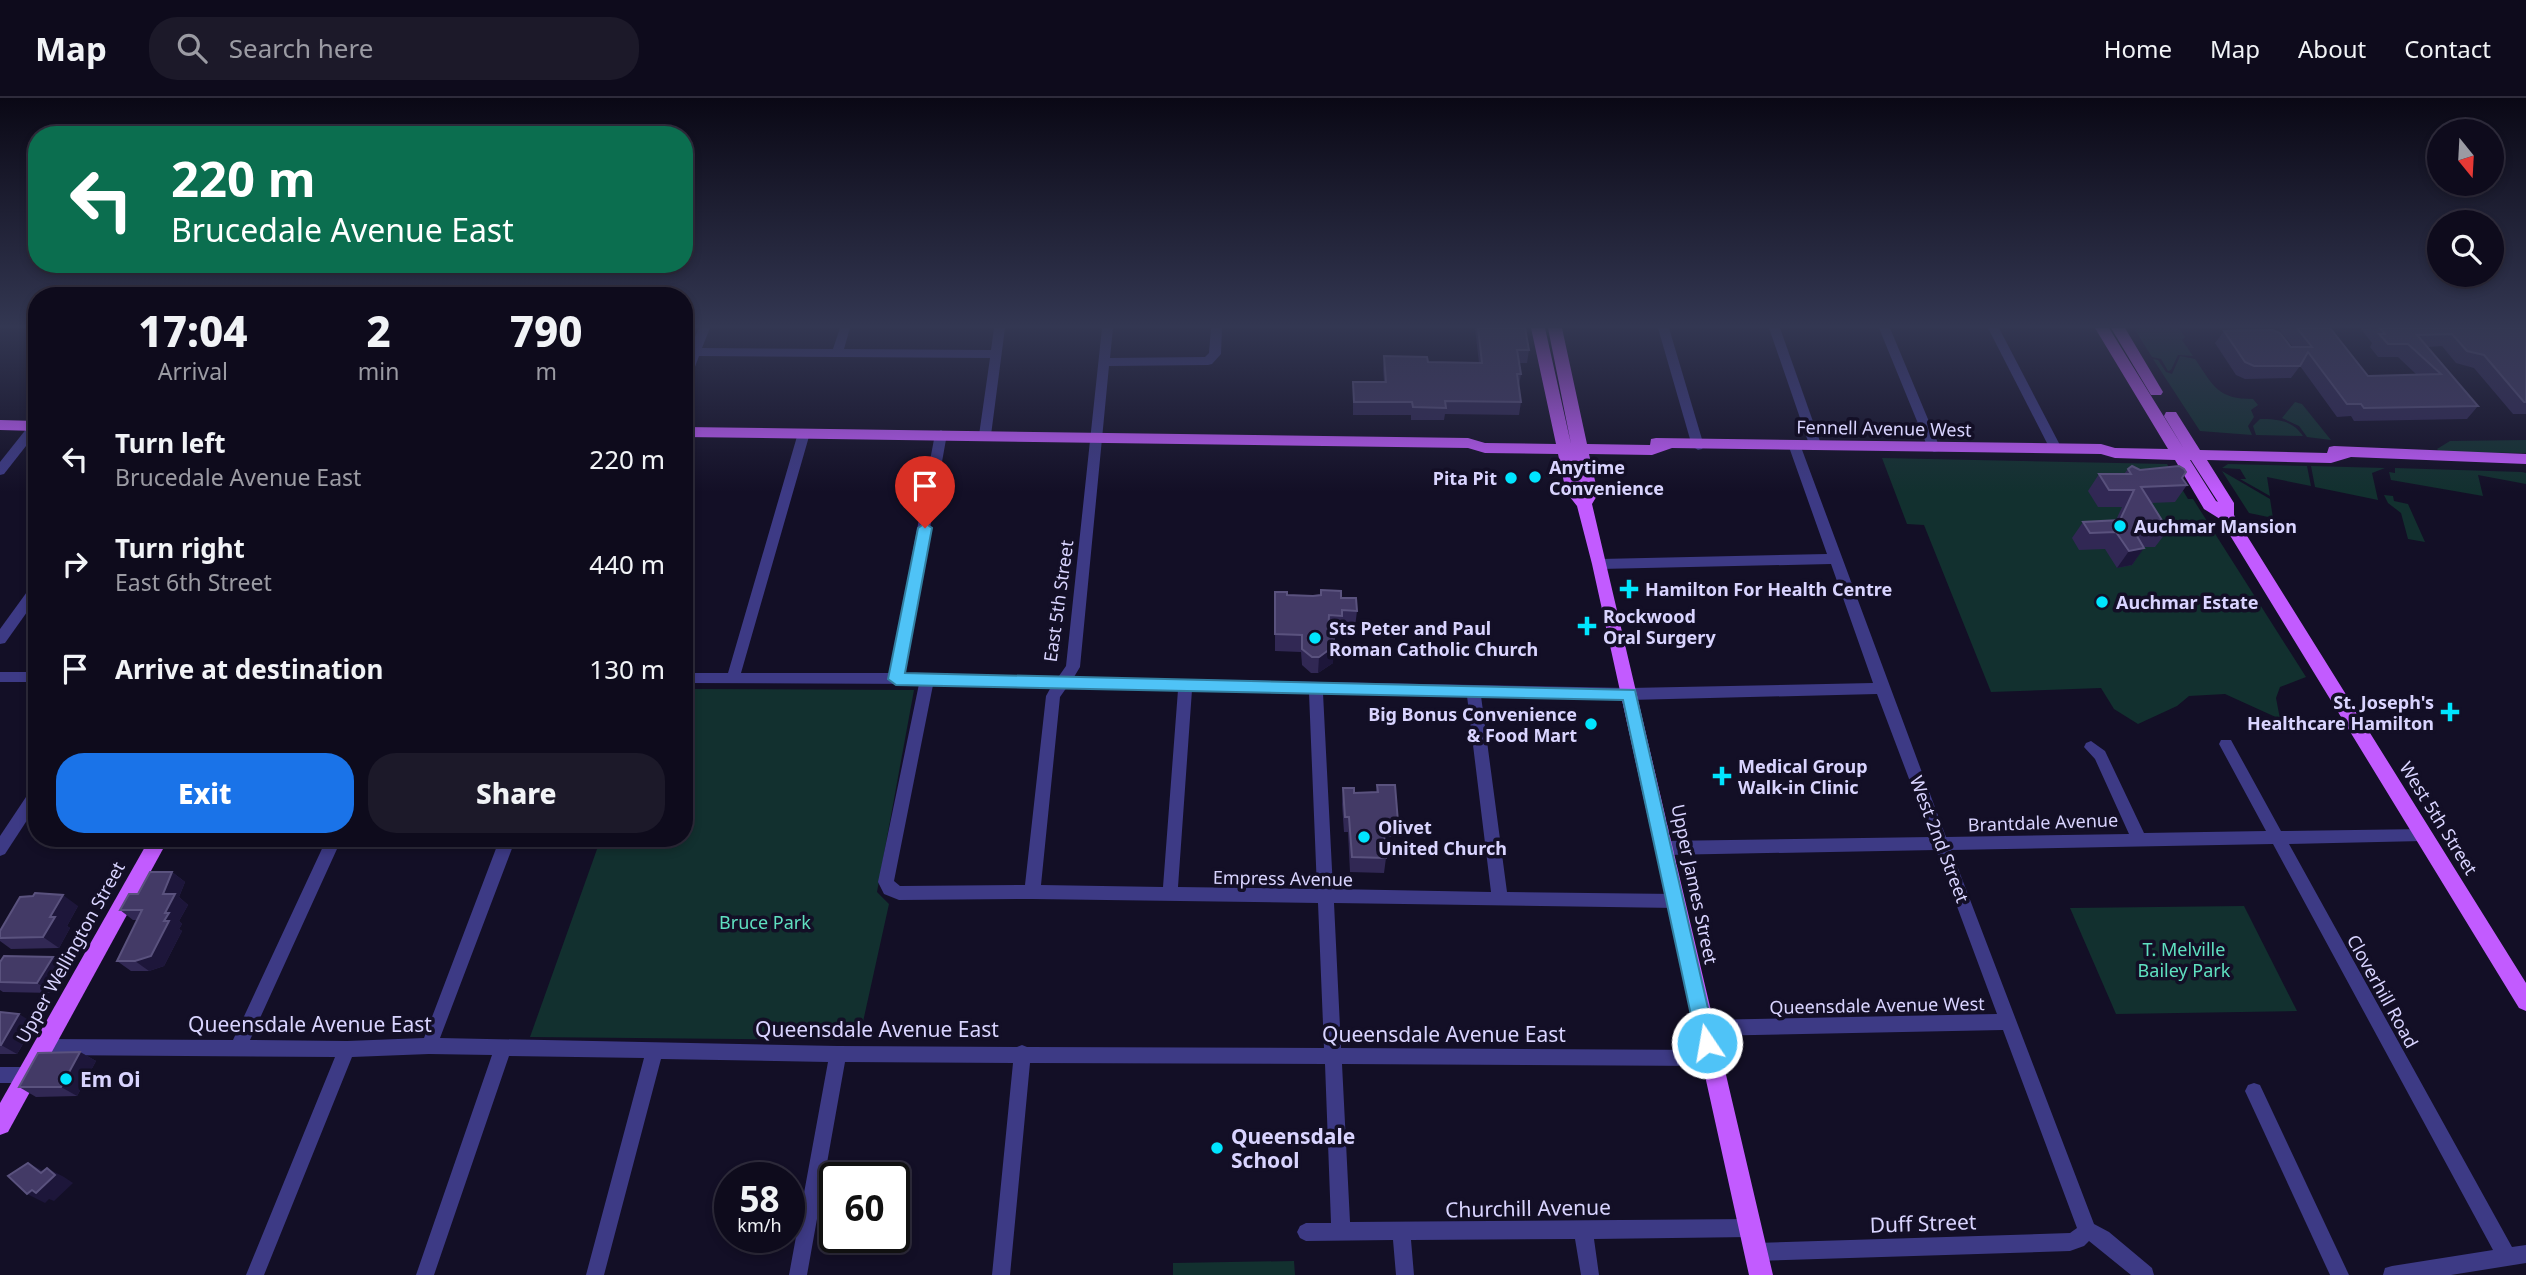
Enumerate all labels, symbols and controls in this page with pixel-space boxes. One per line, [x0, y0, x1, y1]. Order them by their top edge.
search box [149, 17, 639, 80]
text: Map [35, 26, 107, 71]
icon: search [173, 29, 211, 67]
text: Search here [229, 30, 373, 66]
text: Home [2104, 32, 2172, 65]
text: Map [2210, 32, 2260, 65]
text: About [2298, 32, 2366, 65]
text: Contact [2404, 32, 2491, 65]
north arrow [2427, 119, 2504, 196]
map controls [2427, 119, 2504, 287]
text: 220 m [171, 145, 316, 211]
icon: left [56, 154, 147, 245]
text: Brucedale Avenue East [171, 208, 514, 251]
button: search [2427, 210, 2504, 287]
text: 17:04 [138, 302, 247, 359]
text: 2 [366, 302, 391, 359]
text: 790 [510, 302, 583, 359]
text: Arrival [158, 355, 228, 387]
text: min [358, 355, 399, 387]
text: m [535, 355, 557, 387]
street label: Fennell Avenue West [1796, 414, 1972, 442]
text: Turn left [115, 425, 226, 461]
icon: left [56, 440, 94, 478]
text: 220 m [589, 441, 665, 477]
place label: Anytime Convenience [1549, 455, 1664, 500]
pin [895, 456, 955, 528]
text: Brucedale Avenue East [115, 461, 361, 493]
place label: Pita Pit [1433, 466, 1497, 490]
icon: arrive [906, 467, 944, 505]
marker: Anytime Convenience [1527, 469, 1543, 485]
marker: Pita Pit [1503, 470, 1519, 486]
place label: Auchmar Mansion [2134, 514, 2297, 538]
marker: Auchmar Mansion [2112, 518, 2128, 534]
text: Turn right [115, 530, 245, 566]
street label: East 5th Street [1038, 538, 1078, 663]
icon: right [56, 545, 94, 583]
text: 440 m [589, 546, 665, 582]
text: East 6th Street [115, 566, 272, 598]
place label: Hamilton For Health Centre [1645, 577, 1892, 601]
marker: Hamilton For Health Centre [1619, 579, 1639, 599]
place label: Auchmar Estate [2116, 590, 2258, 614]
marker: Auchmar Estate [2094, 594, 2110, 610]
place label: Rockwood Oral Surgery [1603, 604, 1716, 649]
place label: Sts Peter and Paul Roman Catholic Church [1329, 616, 1538, 661]
marker: Rockwood Oral Surgery [1577, 616, 1597, 636]
marker: Sts Peter and Paul Roman Catholic Church [1307, 630, 1323, 646]
icon: arrive [56, 650, 94, 688]
text: Arrive at destination [115, 651, 384, 687]
text: 130 m [589, 651, 665, 687]
place label: St. Joseph's Healthcare Hamilton [2247, 690, 2434, 735]
place label: Big Bonus Convenience & Food Mart [1368, 702, 1577, 747]
marker: St. Joseph's Healthcare Hamilton [2440, 702, 2460, 722]
marker: Big Bonus Convenience & Food Mart [1583, 716, 1599, 732]
button: Exit [56, 753, 354, 833]
button: Share [368, 753, 665, 833]
place label: Medical Group Walk-in Clinic [1738, 754, 1868, 799]
street label: West 5th Street [2395, 757, 2484, 880]
marker: Medical Group Walk-in Clinic [1712, 766, 1732, 786]
street label: West 2nd Street [1905, 772, 1975, 906]
street label: Upper James Street [1666, 802, 1724, 967]
street label: Brantdale Avenue [1967, 807, 2119, 837]
place label: Olivet United Church [1378, 815, 1507, 860]
marker: Olivet United Church [1356, 829, 1372, 845]
street label: Upper Wellington Street [10, 857, 130, 1047]
street label: Empress Avenue [1213, 865, 1353, 891]
park label: Bruce Park [719, 910, 811, 934]
street label: Cloverhill Road [2342, 930, 2424, 1052]
park label: T. Melville Bailey Park [2138, 937, 2231, 982]
street label: Queensdale Avenue West [1769, 991, 1985, 1019]
position arrow [1670, 1006, 1744, 1080]
street label: Queensdale Avenue East [188, 1010, 432, 1038]
street label: Queensdale Avenue East [755, 1015, 999, 1043]
street label: Queensdale Avenue East [1322, 1020, 1566, 1048]
place label: Em Oi [80, 1065, 141, 1093]
marker: Em Oi [58, 1071, 74, 1087]
place label: Queensdale School [1231, 1122, 1355, 1174]
marker: Queensdale School [1209, 1140, 1225, 1156]
speed limit sign: 60 [819, 1162, 910, 1253]
text: 58 [739, 1175, 780, 1222]
street label: Churchill Avenue [1445, 1193, 1611, 1223]
street label: Duff Street [1869, 1207, 1977, 1239]
text: km/h [737, 1213, 782, 1237]

